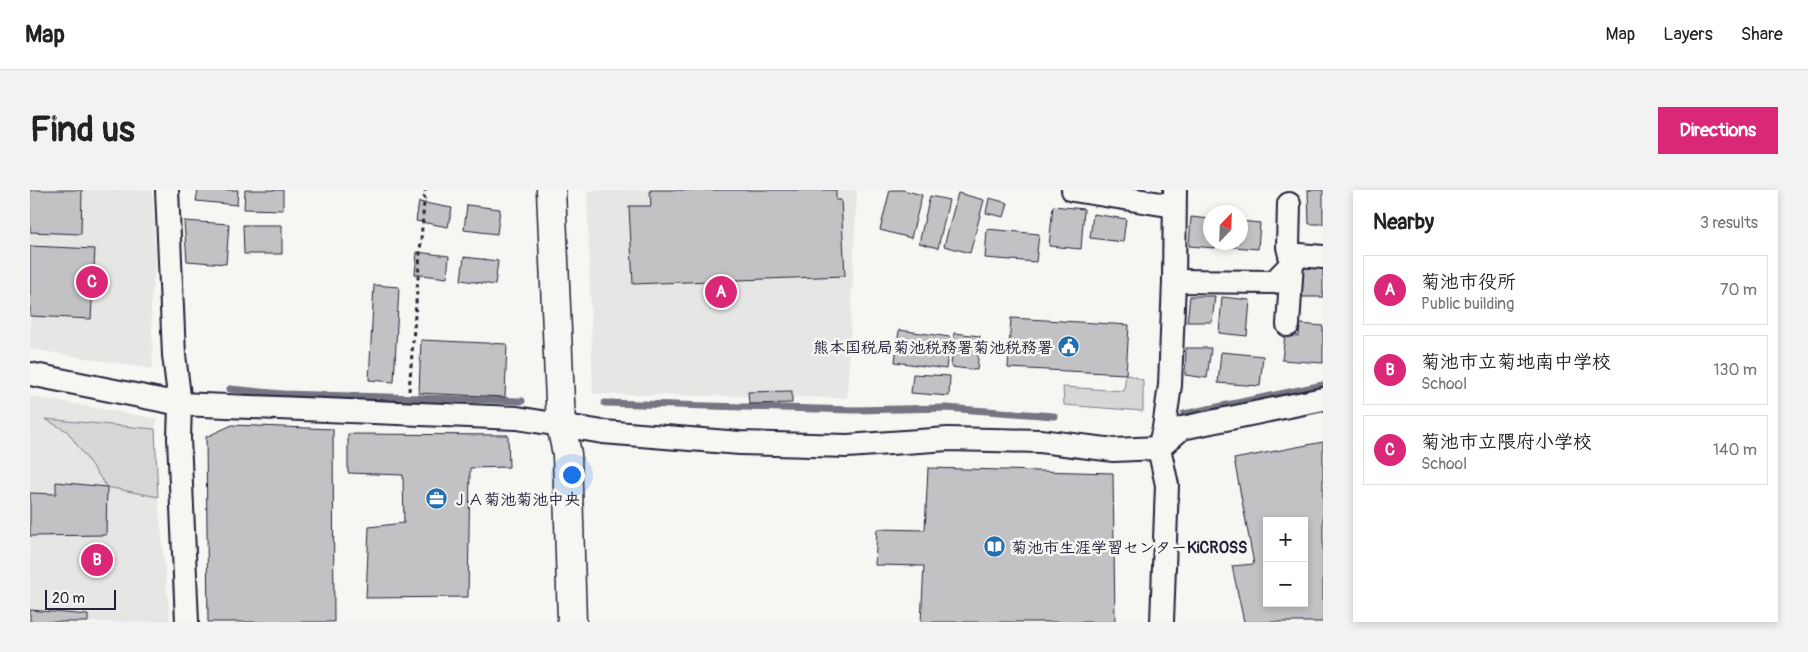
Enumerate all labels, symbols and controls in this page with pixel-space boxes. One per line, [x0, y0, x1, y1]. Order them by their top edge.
text: Map [25, 20, 65, 49]
text: Map [1606, 23, 1635, 46]
text: Layers [1663, 23, 1713, 46]
text: Share [1741, 23, 1783, 46]
button: Directions [1658, 107, 1778, 154]
text: Find us [30, 108, 135, 152]
north arrow [1203, 205, 1248, 250]
text: Nearby [1373, 209, 1434, 236]
text: 3 results [1700, 213, 1758, 233]
pin: C [76, 263, 108, 301]
text: 菊池市役所 [1421, 270, 1516, 294]
pin: A [705, 273, 737, 311]
text: A [1385, 280, 1395, 300]
text: 70 m [1720, 280, 1757, 300]
text: Public building [1421, 294, 1514, 314]
public building icon: 熊本国税局菊池税務署菊池税務署 [1057, 335, 1081, 359]
place label: 熊本国税局菊池税務署菊池税務署 [813, 338, 1053, 358]
text: 菊池市立菊地南中学校 [1421, 350, 1611, 374]
text: B [1385, 360, 1395, 380]
text: 130 m [1713, 360, 1757, 380]
text: School [1421, 374, 1467, 394]
text: 菊池市立隈府小学校 [1421, 430, 1592, 454]
text: C [1385, 440, 1395, 460]
text: 140 m [1713, 440, 1757, 460]
text: School [1421, 454, 1467, 474]
your location [559, 462, 585, 488]
office icon: ＪＡ菊池菊池中央 [424, 487, 448, 511]
place label: ＪＡ菊池菊池中央 [452, 490, 580, 510]
map controls [1263, 517, 1308, 607]
button: + [1263, 517, 1308, 562]
library icon: 菊池市生涯学習センターKiCROSS [983, 535, 1007, 559]
place label: 菊池市生涯学習センターKiCROSS [1011, 538, 1247, 558]
pin: B [81, 541, 113, 579]
button: − [1263, 562, 1308, 607]
scale bar [45, 587, 116, 610]
text: 20 m [52, 590, 85, 607]

